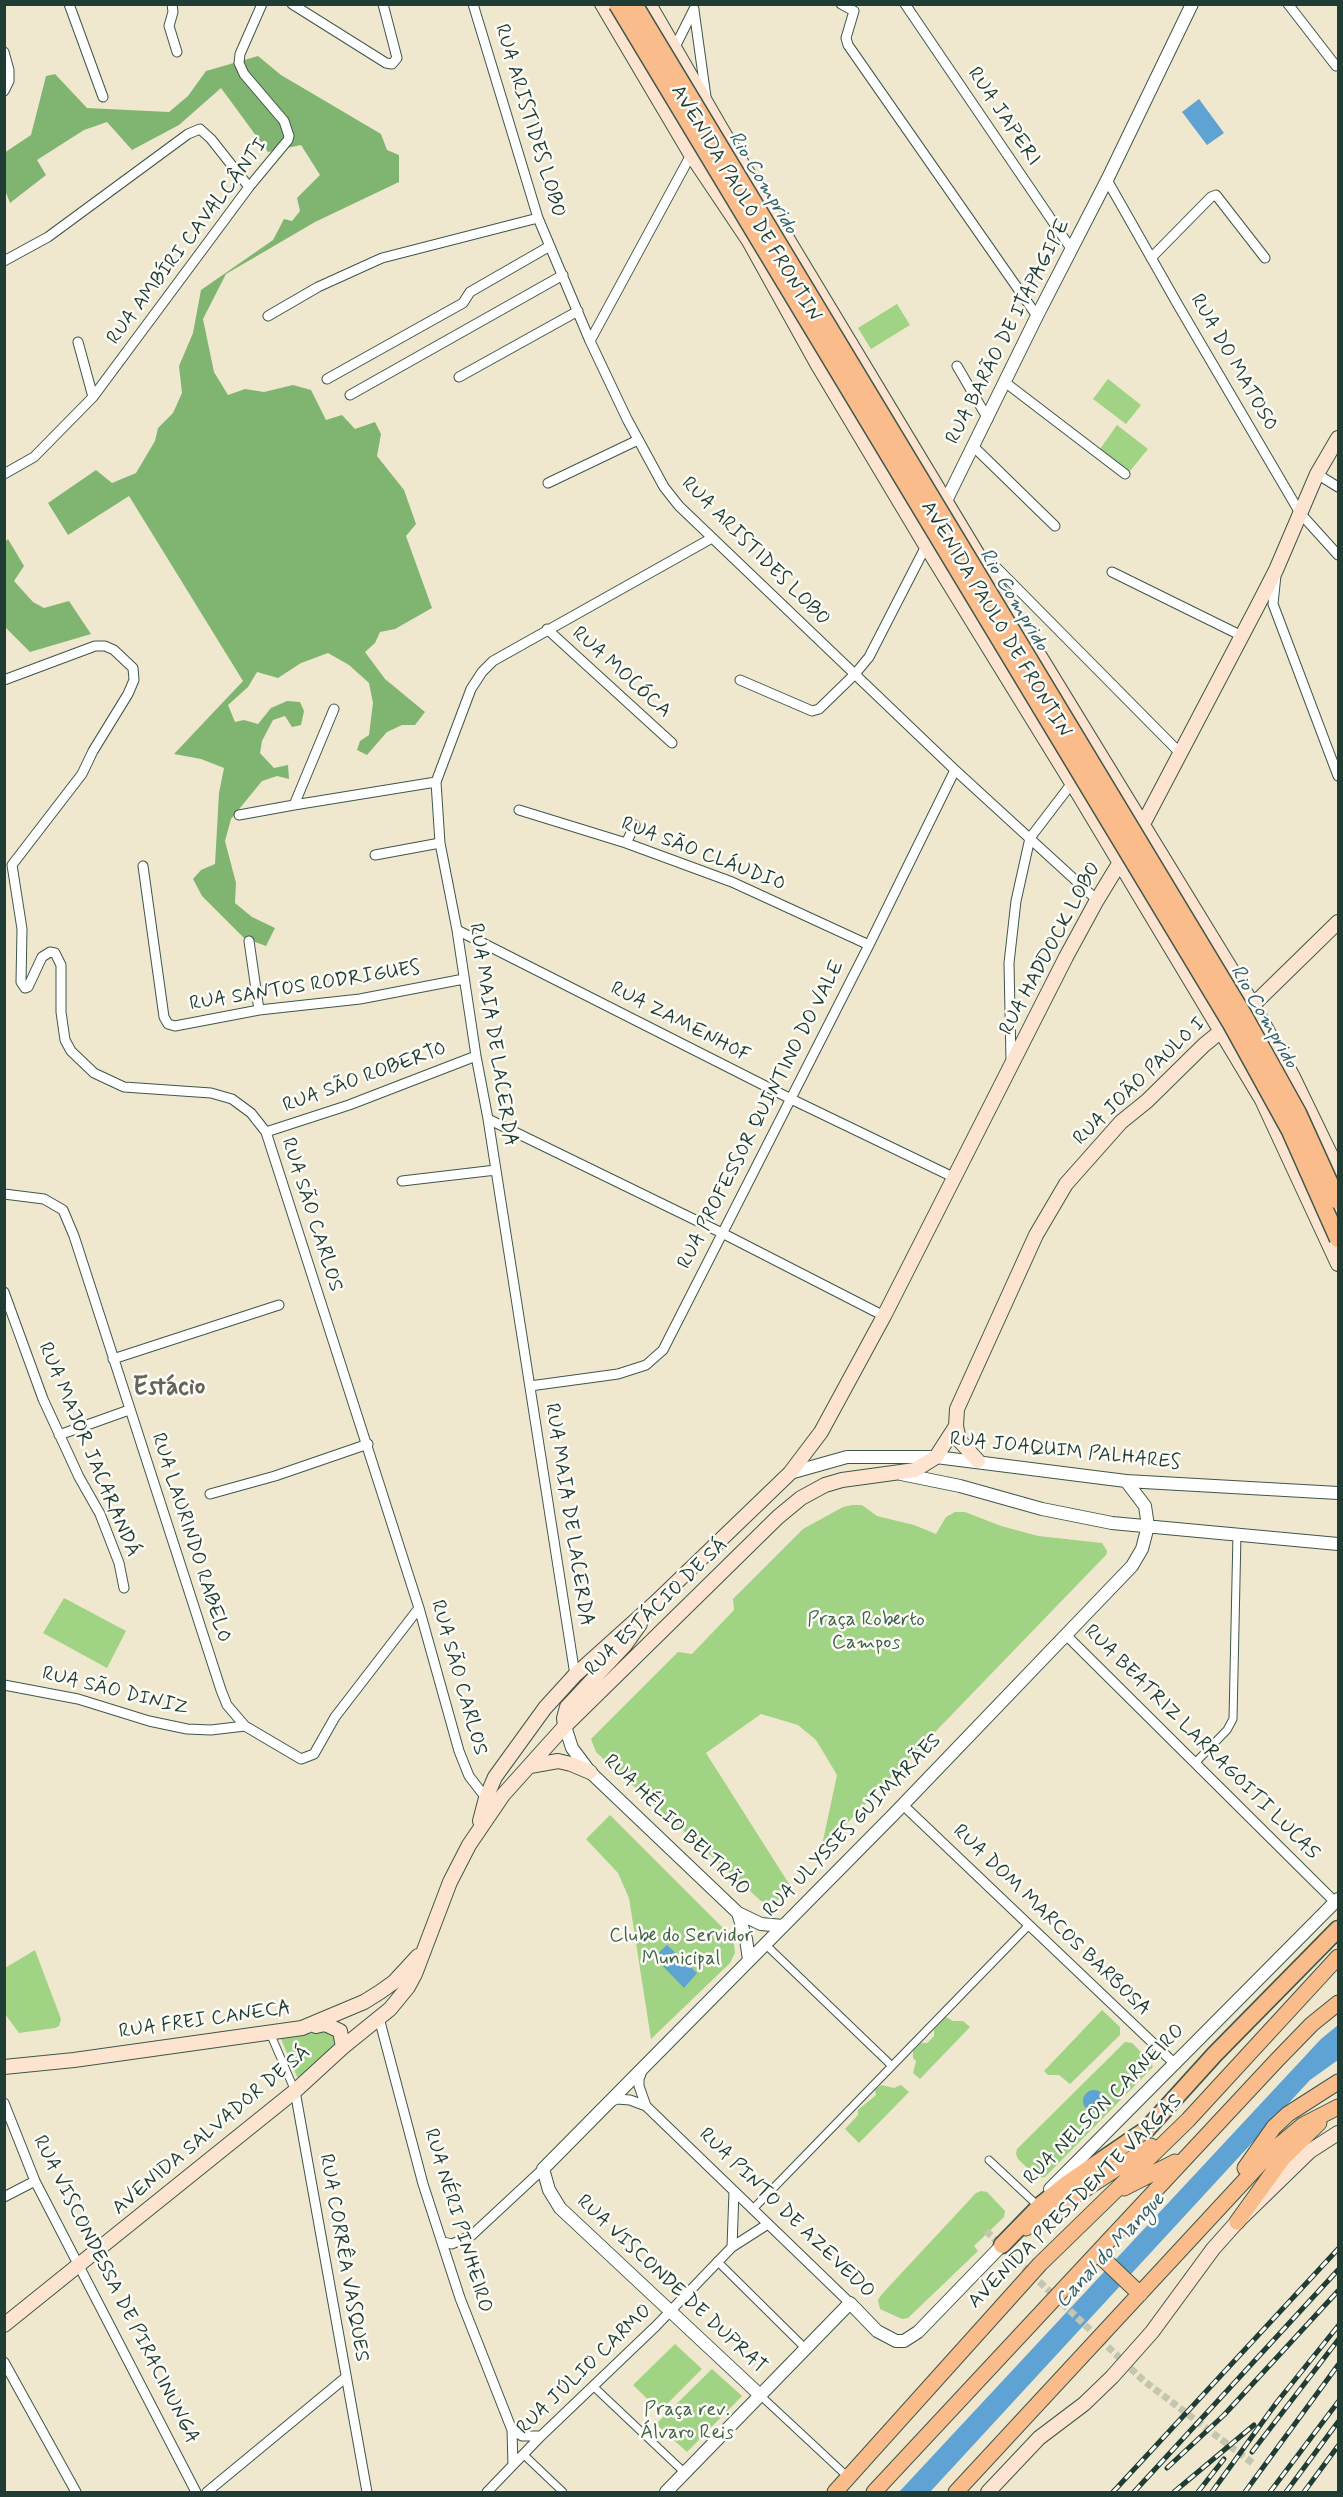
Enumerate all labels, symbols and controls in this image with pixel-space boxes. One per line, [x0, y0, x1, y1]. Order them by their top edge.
street label: RUA ARISTIDES LOBO [488, 22, 570, 220]
street label: RUA JAPERI [961, 63, 1045, 171]
street label: AVENIDA PAULO DE FRONTIN [665, 81, 825, 327]
water label: Rio Comprido [722, 127, 802, 239]
street label: RUA AMBÍRI CAVALCÂNTI [103, 134, 273, 350]
street label: RUA BARÃO DE ITAPAGIPE [942, 215, 1076, 449]
street label: RUA DO MATOSO [1184, 290, 1282, 436]
street label: RUA ARISTIDES LOBO [676, 473, 834, 631]
street label: AVENIDA PAULO DE FRONTIN [915, 497, 1075, 743]
water label: Rio Comprido [973, 544, 1053, 656]
street label: RUA MOCÓCA [566, 622, 676, 724]
street label: RUA SÃO CLÁUDIO [617, 813, 789, 897]
street label: RUA HADDOCK LOBO [995, 858, 1107, 1040]
street label: RUA MAIA DE LACERDA [463, 922, 521, 1148]
street label: RUA SANTOS RODRIGUES [188, 957, 422, 1017]
street label: RUA PROFESSOR QUINTINO DO VALE [673, 957, 851, 1273]
water label: Rio Comprido [1223, 961, 1303, 1073]
street label: RUA ZAMENHOF [606, 977, 754, 1069]
street label: RUA JOÃO PAULO I [1069, 1013, 1211, 1151]
street label: RUA SÃO ROBERTO [280, 1037, 450, 1119]
street label: RUA SÃO CARLOS [275, 1135, 347, 1295]
street label: RUA MAJOR JACARANDÁ [32, 1339, 144, 1561]
district label: Estácio [133, 1373, 205, 1405]
street label: RUA MAIA DE LACERDA [539, 1402, 597, 1628]
street label: RUA JOAQUIM PALHARES [948, 1428, 1182, 1476]
street label: RUA LAURINDO RABELO [145, 1430, 235, 1646]
street label: RUA ESTÁCIO DE SÁ [581, 1534, 733, 1682]
street label: RUA SÃO CARLOS [424, 1598, 492, 1758]
park label: Praça Roberto Campos [807, 1609, 925, 1656]
street label: RUA BEATRIZ LARRAGOITI LUCAS [1078, 1620, 1324, 1866]
street label: RUA SÃO DINIZ [39, 1662, 191, 1722]
street label: RUA ULYSSES GUIMARÃES [759, 1729, 947, 1923]
street label: RUA HÉLIO BELTRÃO [598, 1750, 754, 1902]
street label: RUA DOM MARCOS BARBOSA [947, 1820, 1155, 2022]
park label: Clube do Servidor Municipal [609, 1925, 753, 1972]
street label: RUA FREI CANECA [118, 1997, 292, 2045]
street label: RUA NELSON CARNEIRO [1019, 2019, 1191, 2191]
street label: AVENIDA SALVADOR DE SÁ [108, 2041, 316, 2221]
street label: AVENIDA PRESIDENTE VARGAS [964, 2090, 1188, 2314]
street label: RUA PINTO DE AZEVEDO [693, 2124, 879, 2304]
street label: RUA NÉRI PINHEIRO [418, 2126, 496, 2316]
street label: RUA VISCONDESSA DE PIRACINUNGA [27, 2132, 203, 2448]
street label: RUA CORRÊA VASQUES [313, 2152, 373, 2364]
water label: Canal do Mangue [1051, 2188, 1171, 2314]
street label: RUA VISCONDE DE DUPRAT [571, 2190, 771, 2380]
street label: RUA JÚLIO CARMO [513, 2299, 657, 2441]
park label: Praça rev. Álvaro Reis [640, 2399, 734, 2446]

